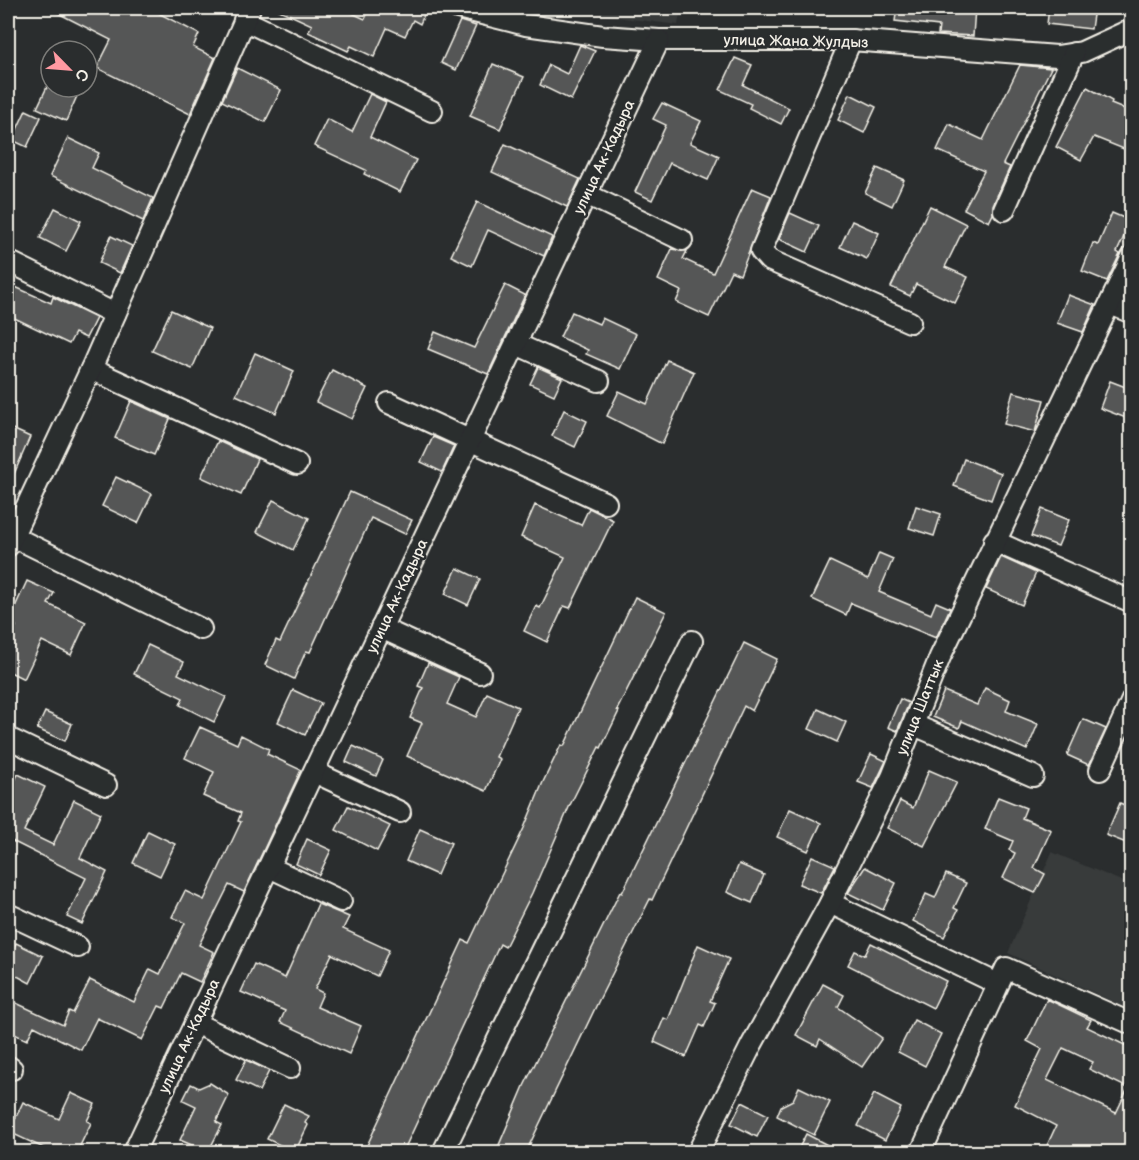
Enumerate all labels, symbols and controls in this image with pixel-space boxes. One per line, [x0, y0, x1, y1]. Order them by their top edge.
street label: улица Жана Жулдыз [724, 31, 868, 52]
north arrow [39, 39, 99, 99]
text: С [70, 66, 92, 84]
street label: улица Ак-Кадыра [570, 97, 639, 217]
street label: улица Ак-Кадыра [363, 536, 432, 656]
street label: улица Шаттык [893, 656, 948, 758]
street label: улица Ак-Кадыра [155, 976, 224, 1096]

